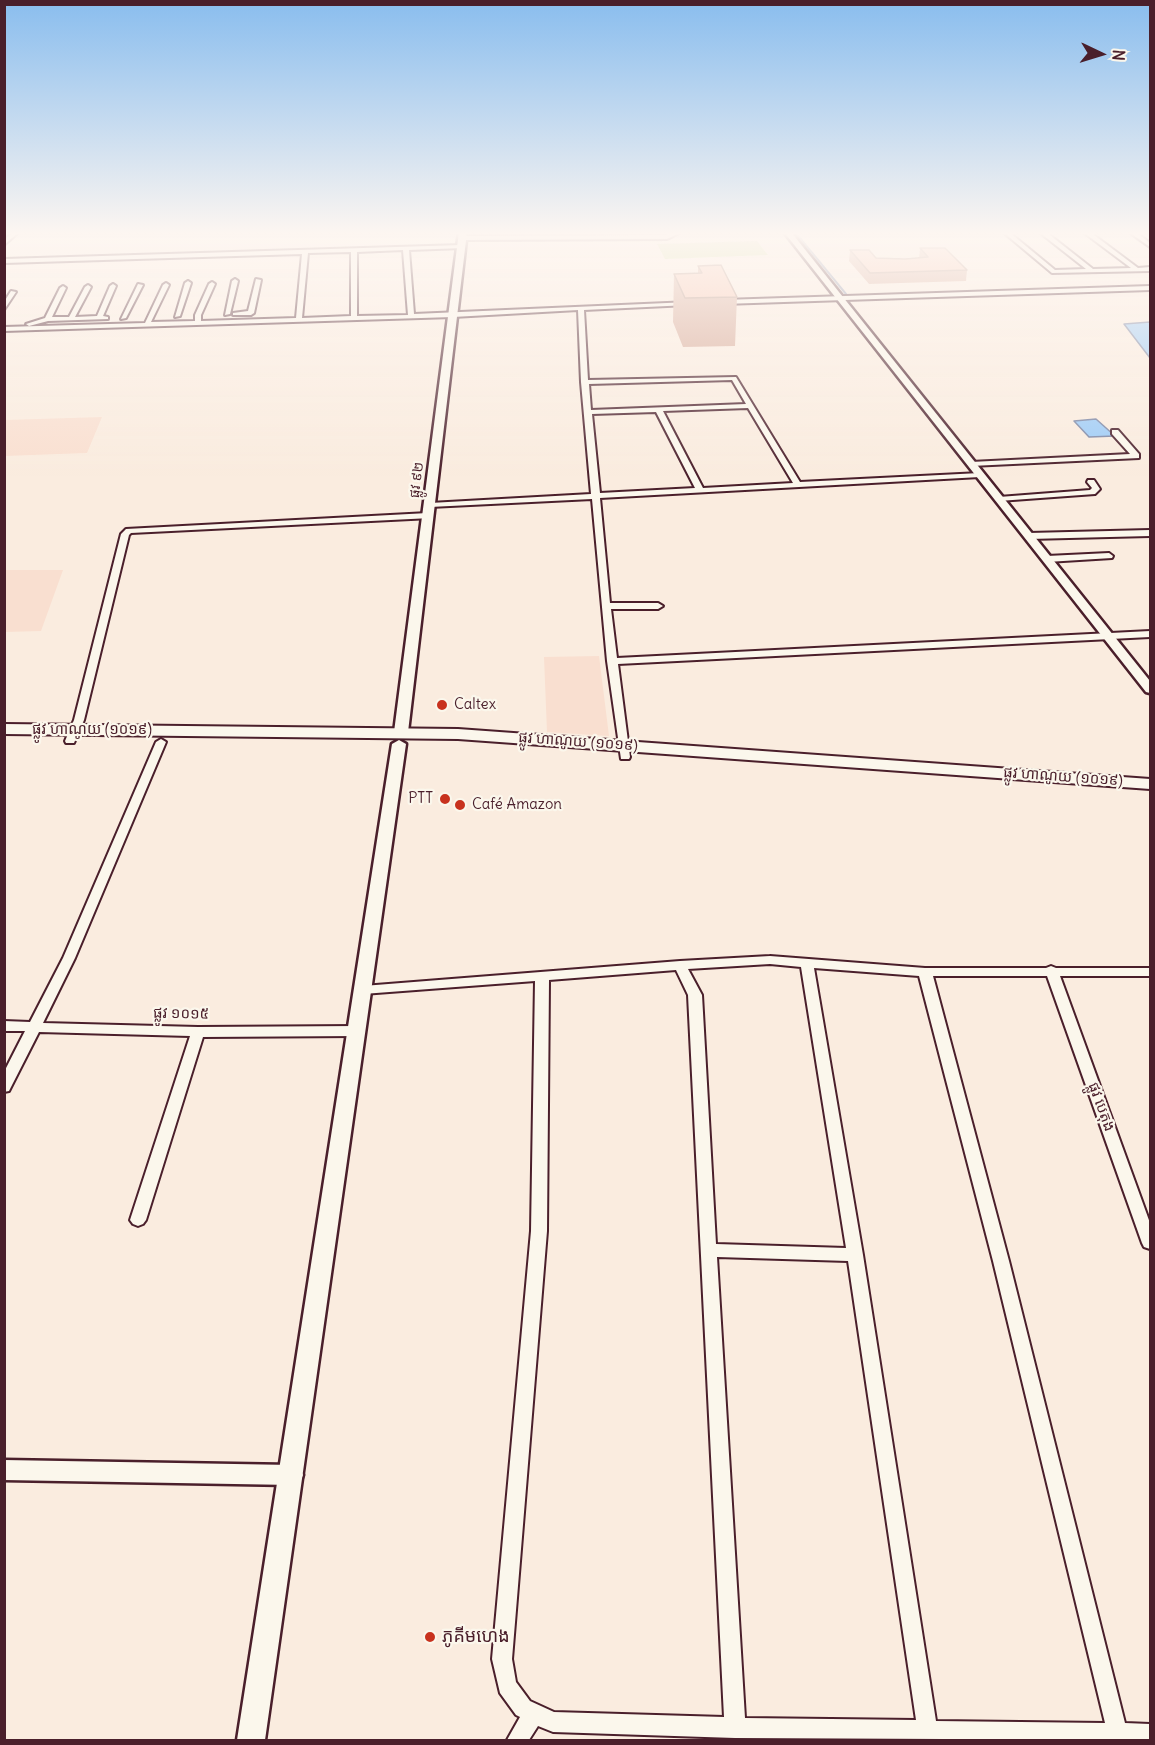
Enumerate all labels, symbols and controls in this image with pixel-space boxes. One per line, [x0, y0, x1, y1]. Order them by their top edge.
north arrow [1071, 24, 1131, 84]
text: N [1109, 49, 1129, 61]
street label: ផ្លូវ ៩២ [406, 461, 428, 499]
place label: Caltex [454, 696, 496, 714]
marker: Caltex [435, 698, 449, 712]
street label: ផ្លូវ ហាណូយ (១០១៩) [32, 721, 152, 739]
street label: ផ្លូវ ហាណូយ (១០១៩) [518, 729, 638, 755]
street label: ផ្លូវ ហាណូយ (១០១៩) [1003, 764, 1123, 790]
place label: PTT [408, 790, 433, 808]
marker: PTT [438, 792, 452, 806]
place label: Café Amazon [472, 796, 562, 814]
marker: Café Amazon [453, 798, 467, 812]
street label: ផ្លូវ ១០១៥ [153, 1005, 209, 1023]
street label: ផ្លូវ បេតុង [1084, 1080, 1118, 1134]
place label: ភូគីមហេង [442, 1626, 510, 1648]
marker: ភូគីមហេង [423, 1630, 437, 1644]

